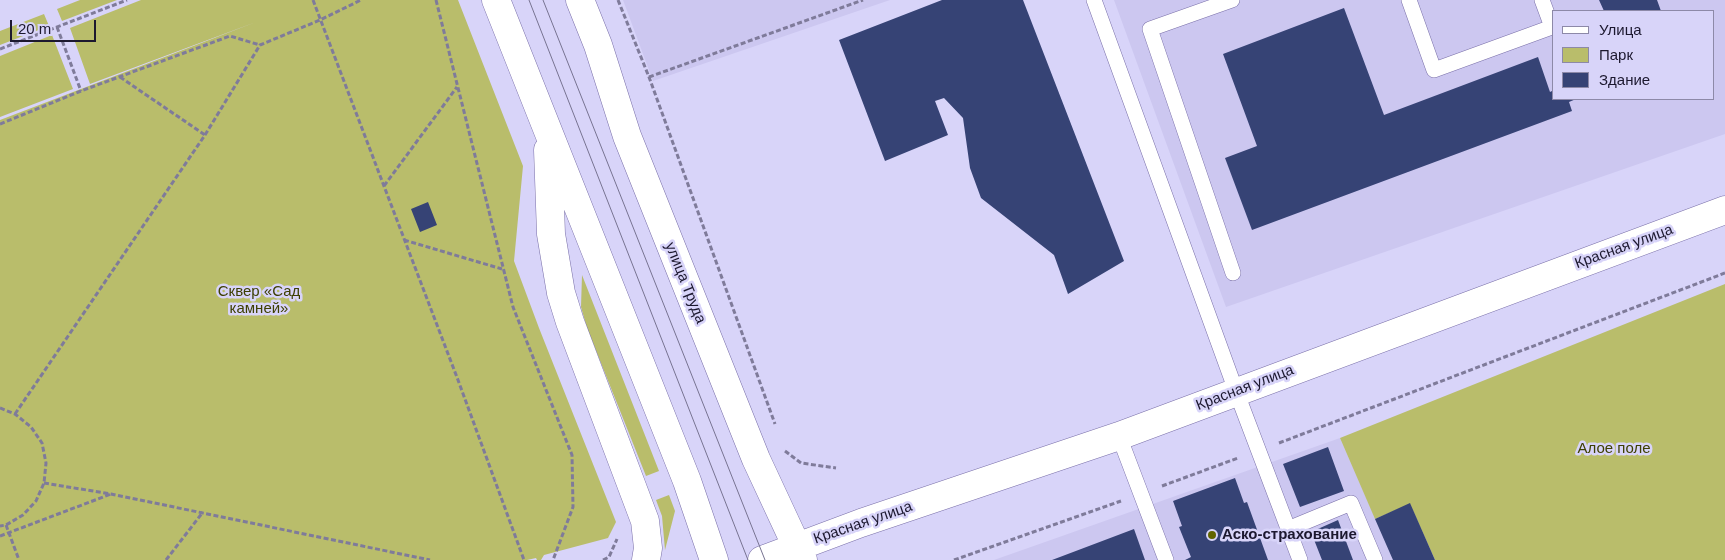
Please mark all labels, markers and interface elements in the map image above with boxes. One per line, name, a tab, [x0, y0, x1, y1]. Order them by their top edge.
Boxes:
scale bar	[12, 10, 99, 42]
legend	[1552, 10, 1715, 100]
text: 20 m	[18, 20, 51, 37]
text: Улица	[1599, 21, 1642, 38]
text: Парк	[1599, 46, 1633, 63]
text: Здание	[1599, 71, 1650, 88]
street label: Красная улица	[1572, 221, 1676, 273]
street label: улица Труда	[661, 240, 709, 326]
park label: Сквер «Сад камней»	[218, 283, 300, 318]
street label: Красная улица	[1194, 361, 1296, 415]
park label: Алое поле	[1577, 440, 1651, 458]
street label: Красная улица	[811, 498, 915, 548]
place label: Аско-страхование	[1222, 526, 1357, 544]
marker: Аско-страхование	[1206, 529, 1218, 541]

